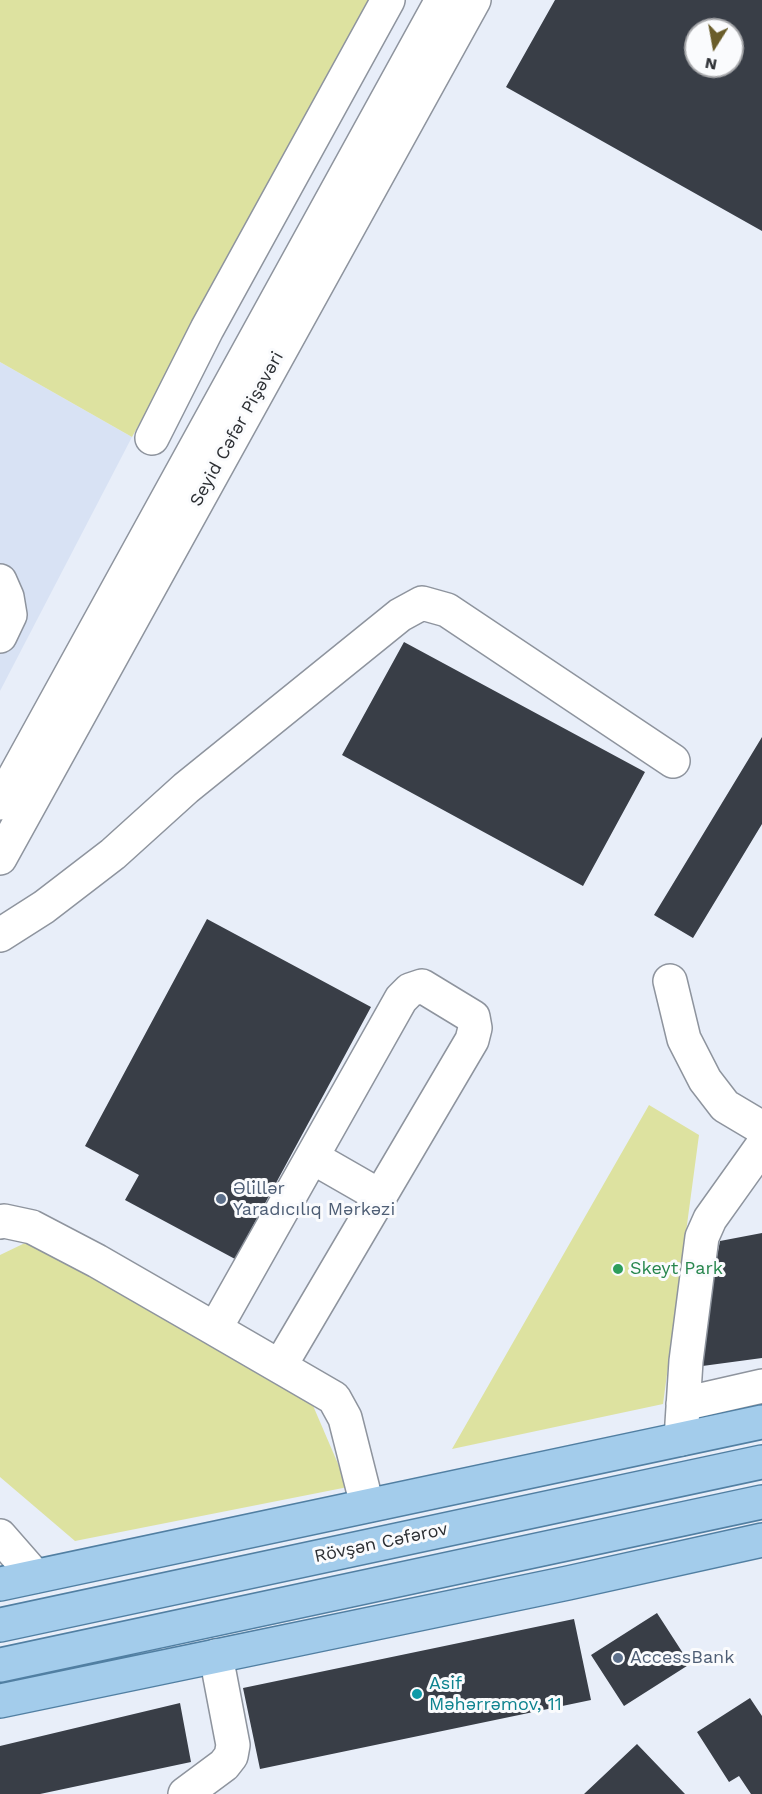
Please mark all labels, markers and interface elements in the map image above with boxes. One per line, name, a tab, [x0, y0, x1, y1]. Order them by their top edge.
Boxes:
north arrow	[684, 18, 744, 78]
text: N	[703, 54, 718, 75]
street label: Seyid Cəfər Pişəvəri	[185, 348, 289, 510]
place label: Əlillər Yaradıcılıq Mərkəzi	[233, 1178, 395, 1220]
marker: Əlillər Yaradıcılıq Mərkəzi	[214, 1192, 228, 1206]
place label: Skeyt Park	[630, 1258, 723, 1280]
marker: Skeyt Park	[611, 1262, 625, 1276]
street label: Rövşən Cəfərov	[312, 1518, 450, 1568]
place label: AccessBank	[630, 1647, 734, 1669]
marker: AccessBank	[611, 1651, 625, 1665]
place label: Asif Məhərrəmov, 11	[429, 1673, 562, 1716]
marker: Asif Məhərrəmov, 11	[410, 1687, 424, 1701]

